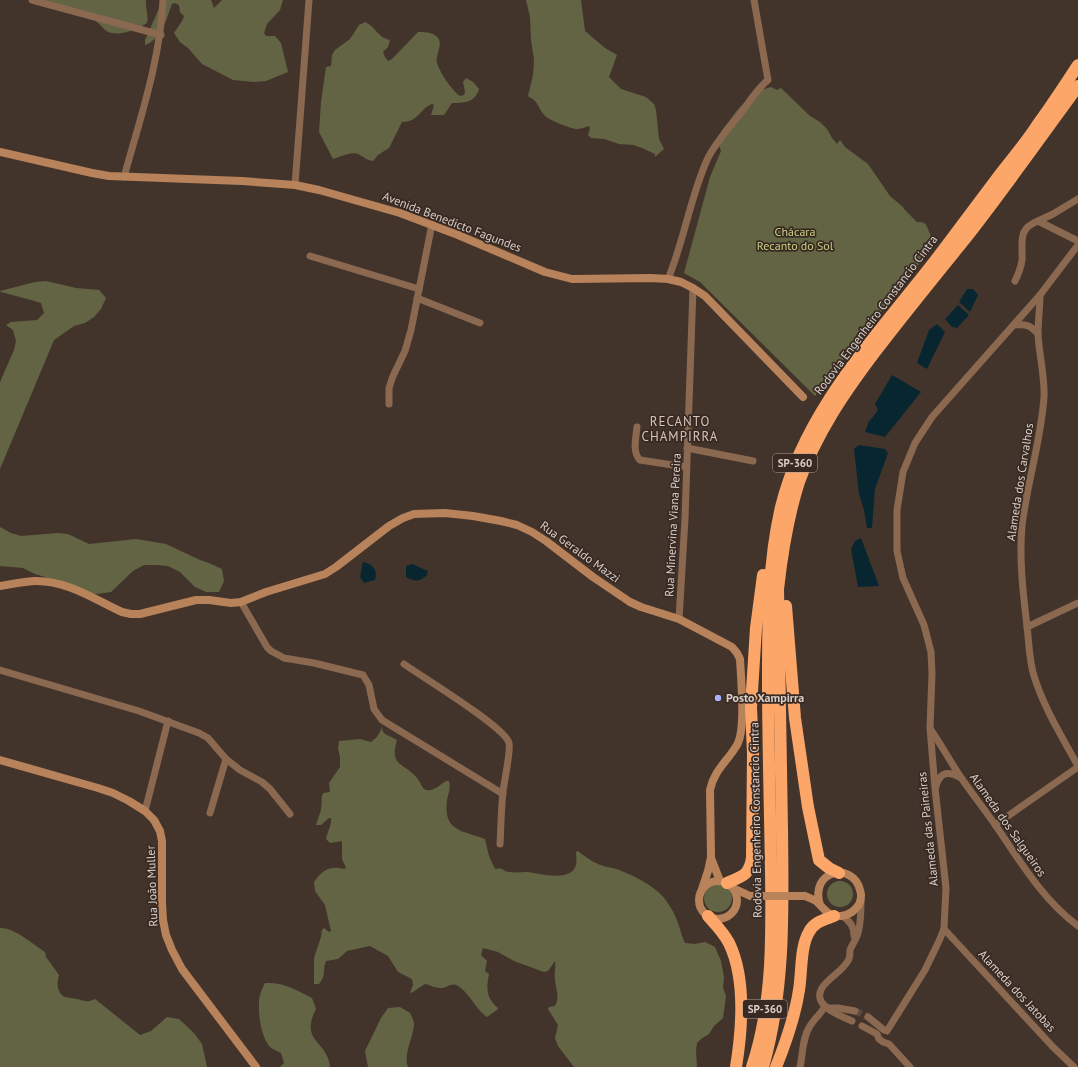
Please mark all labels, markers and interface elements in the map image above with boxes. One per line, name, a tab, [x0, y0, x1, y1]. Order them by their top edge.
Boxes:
street label: Avenida Benedicto Fagundes	[381, 188, 524, 255]
park label: Chácara Recanto do Sol	[757, 224, 834, 253]
street label: Rodovia Engenheiro Constancio Cintra	[811, 232, 940, 397]
district label: RECANTO CHAMPIRRA	[642, 413, 718, 445]
street label: Alameda dos Carvalhos	[1003, 422, 1036, 542]
street label: Rua Minervina Viana Pereira	[661, 453, 684, 597]
road number: SP-360	[773, 454, 817, 472]
street label: Rua Geraldo Mazzi	[537, 518, 623, 586]
place label: Posto Xampirra	[726, 690, 804, 705]
marker: Posto Xampirra	[713, 693, 723, 703]
street label: Rodovia Engenheiro Constancio Cintra	[746, 722, 765, 918]
street label: Alameda dos Salgueiros	[967, 770, 1050, 879]
street label: Alameda das Paineiras	[914, 771, 941, 887]
street label: Rua João Muller	[143, 845, 160, 927]
street label: Alameda dos Jatobas	[976, 947, 1059, 1035]
road number: SP-360	[743, 1000, 787, 1018]

